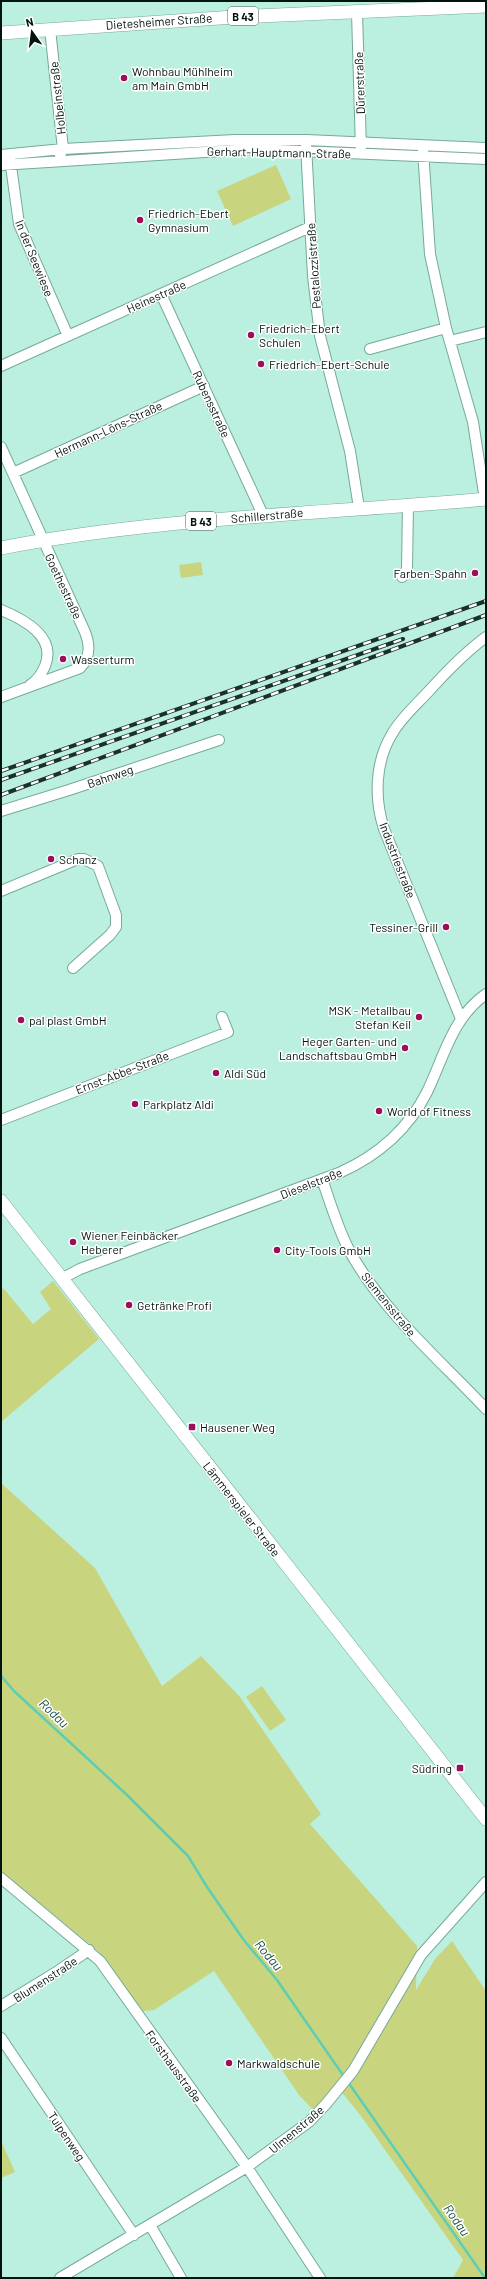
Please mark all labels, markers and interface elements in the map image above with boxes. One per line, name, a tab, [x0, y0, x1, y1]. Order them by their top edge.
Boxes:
road number: B 43	[228, 7, 258, 25]
street label: Dietesheimer Straße	[105, 10, 213, 32]
north arrow	[12, 12, 52, 52]
text: N	[24, 15, 35, 29]
street label: Dürerstraße	[351, 52, 367, 114]
street label: Holbeinstraße	[46, 61, 68, 135]
place label: Wohnbau Mühlheim am Main GmbH	[132, 64, 233, 92]
marker: Wohnbau Mühlheim am Main GmbH	[119, 73, 129, 83]
street label: Gerhart-Hauptmann-Straße	[207, 144, 351, 160]
place label: Friedrich-Ebert Gymnasium	[148, 206, 229, 234]
marker: Friedrich-Ebert Gymnasium	[135, 215, 145, 225]
street label: In der Seewiese	[13, 218, 57, 298]
street label: Pestalozzistraße	[303, 223, 323, 309]
street label: Heinestraße	[124, 277, 188, 315]
place label: Friedrich-Ebert Schulen	[259, 321, 340, 349]
marker: Friedrich-Ebert Schulen	[246, 330, 256, 340]
place label: Friedrich-Ebert-Schule	[269, 357, 390, 371]
marker: Friedrich-Ebert-Schule	[256, 359, 266, 369]
street label: Rubensstraße	[190, 368, 234, 440]
street label: Hermann-Löns-Straße	[52, 398, 164, 460]
street label: Schillerstraße	[230, 505, 304, 525]
road number: B 43	[186, 512, 216, 530]
street label: Goethestraße	[43, 551, 85, 621]
place label: Farben-Spahn	[393, 566, 467, 580]
marker: Farben-Spahn	[470, 568, 480, 578]
place label: Wasserturm	[71, 652, 135, 666]
marker: Wasserturm	[58, 654, 68, 664]
street label: Bahnweg	[85, 762, 135, 790]
street label: Industriestraße	[377, 820, 419, 900]
place label: Schanz	[59, 852, 97, 866]
marker: Schanz	[46, 854, 56, 864]
place label: Tessiner-Grill	[369, 920, 438, 934]
marker: Tessiner-Grill	[441, 922, 451, 932]
place label: MSK - Metallbau Stefan Keil	[329, 1003, 411, 1031]
marker: MSK - Metallbau Stefan Keil	[414, 1012, 424, 1022]
place label: pal plast GmbH	[29, 1013, 107, 1027]
marker: pal plast GmbH	[16, 1015, 26, 1025]
place label: Heger Garten- und Landschaftsbau GmbH	[279, 1034, 397, 1062]
marker: Heger Garten- und Landschaftsbau GmbH	[400, 1043, 410, 1053]
street label: Ernst-Abbe-Straße	[73, 1048, 171, 1096]
place label: Aldi Süd	[224, 1066, 266, 1080]
marker: Aldi Süd	[211, 1068, 221, 1078]
place label: Parkplatz Aldi	[143, 1097, 214, 1111]
marker: Parkplatz Aldi	[130, 1099, 140, 1109]
place label: World of Fitness	[387, 1104, 471, 1118]
marker: World of Fitness	[374, 1106, 384, 1116]
street label: Dieselstraße	[278, 1165, 344, 1201]
place label: Wiener Feinbäcker Heberer	[81, 1228, 179, 1256]
marker: Wiener Feinbäcker Heberer	[68, 1237, 78, 1247]
place label: City-Tools GmbH	[285, 1243, 371, 1257]
marker: City-Tools GmbH	[272, 1245, 282, 1255]
street label: Siemensstraße	[359, 1269, 419, 1339]
place label: Getränke Profi	[137, 1298, 212, 1312]
marker: Getränke Profi	[124, 1300, 134, 1310]
place label: Hausener Weg	[200, 1420, 275, 1434]
marker: Hausener Weg	[187, 1422, 197, 1432]
street label: Lämmerspieler Straße	[201, 1459, 283, 1559]
water label: Rodau	[36, 1695, 72, 1731]
place label: Südring	[412, 1761, 452, 1775]
marker: Südring	[455, 1763, 465, 1773]
water label: Rodau	[252, 1936, 287, 1974]
street label: Blumenstraße	[11, 1953, 79, 2005]
street label: Forsthausstraße	[143, 2027, 205, 2105]
place label: Markwaldschule	[237, 2056, 320, 2070]
marker: Markwaldschule	[224, 2058, 234, 2068]
street label: Ulmenstraße	[266, 2102, 326, 2156]
street label: Tulpenweg	[46, 2109, 88, 2163]
water label: Rodau	[440, 2201, 474, 2239]

